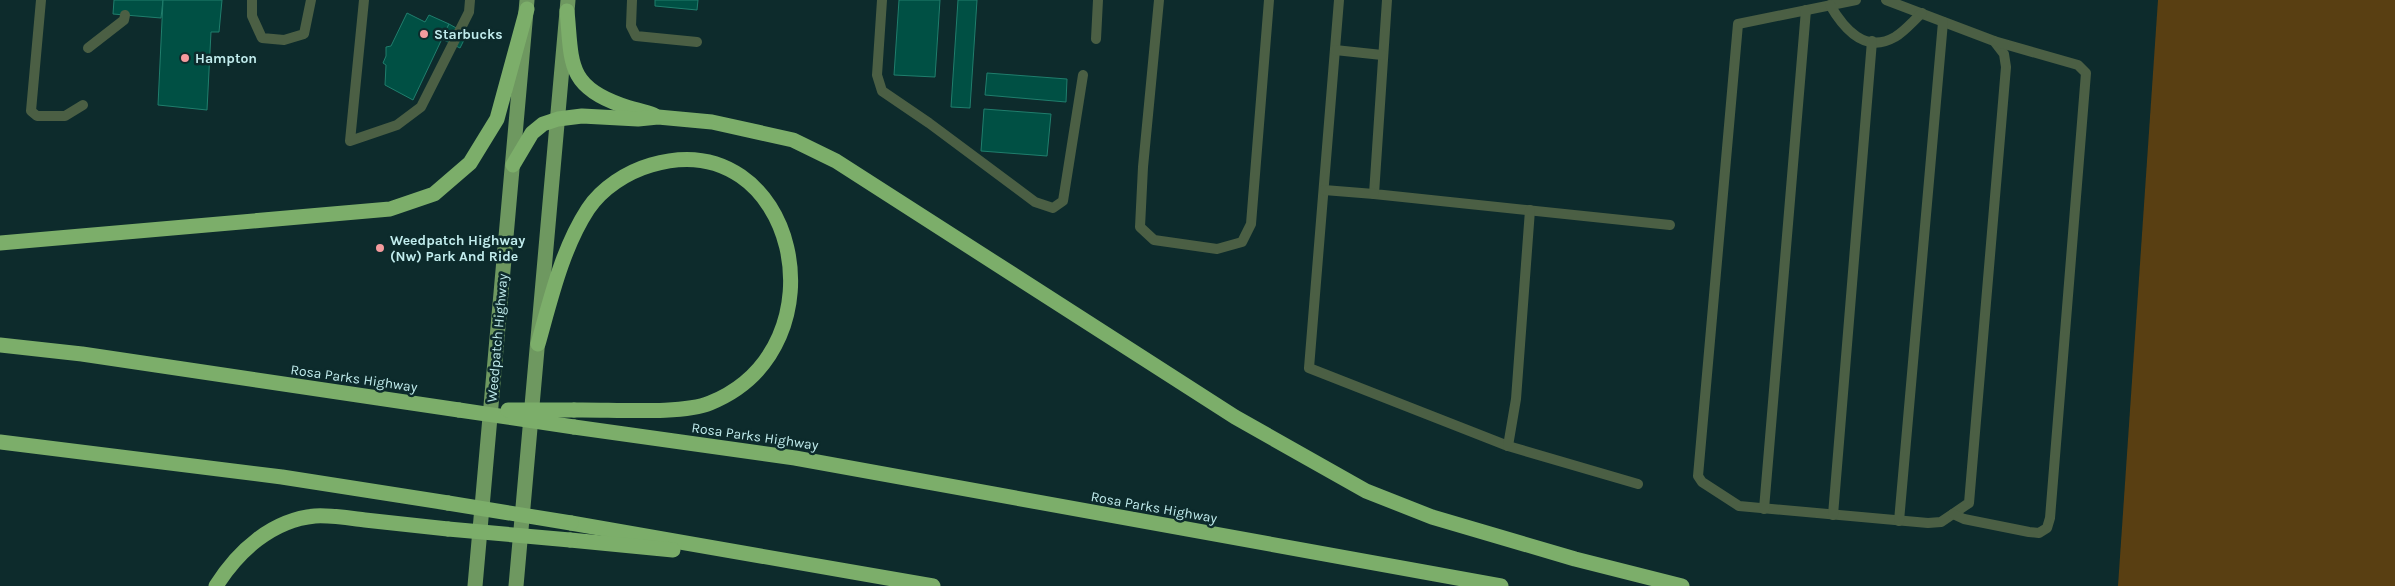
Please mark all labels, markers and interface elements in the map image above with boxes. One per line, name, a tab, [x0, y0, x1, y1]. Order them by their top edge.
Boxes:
place label: Starbucks	[434, 26, 503, 43]
marker: Starbucks	[418, 28, 430, 40]
place label: Hampton	[195, 50, 257, 67]
marker: Hampton	[179, 52, 191, 64]
place label: Weedpatch Highway (Nw) Park And Ride	[390, 232, 525, 265]
marker: Weedpatch Highway (Nw) Park And Ride	[374, 242, 386, 254]
street label: Weedpatch Highway	[483, 273, 512, 403]
street label: Rosa Parks Highway	[289, 361, 419, 396]
street label: Rosa Parks Highway	[690, 419, 820, 454]
street label: Rosa Parks Highway	[1089, 488, 1219, 527]

